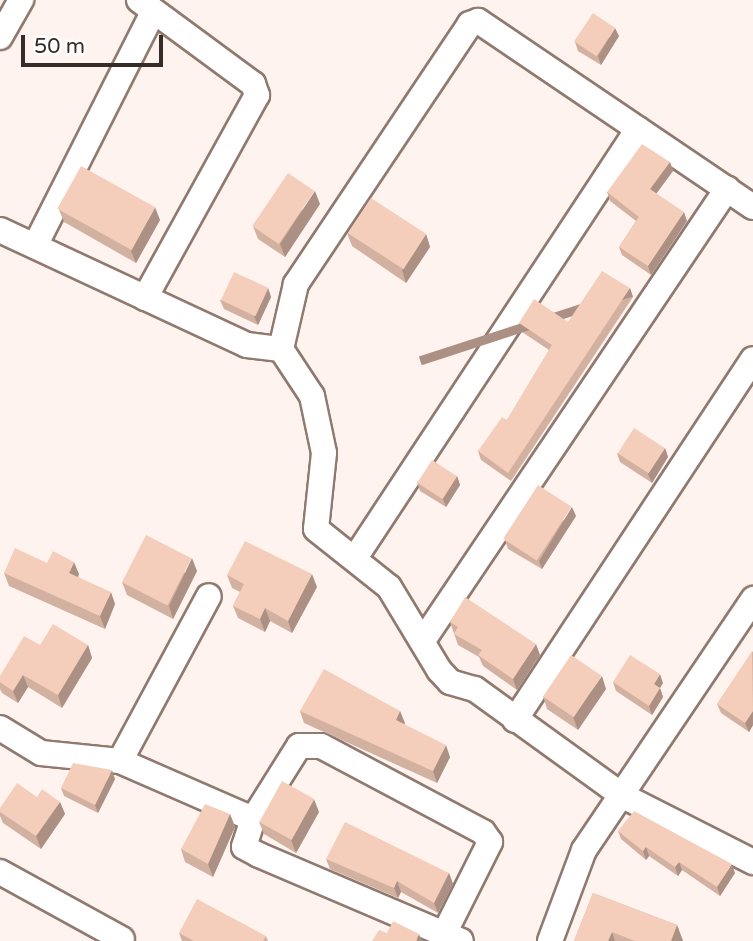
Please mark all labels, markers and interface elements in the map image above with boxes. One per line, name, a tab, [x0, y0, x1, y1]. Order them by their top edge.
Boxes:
scale bar	[24, 21, 166, 65]
text: 50 m	[34, 34, 85, 59]

